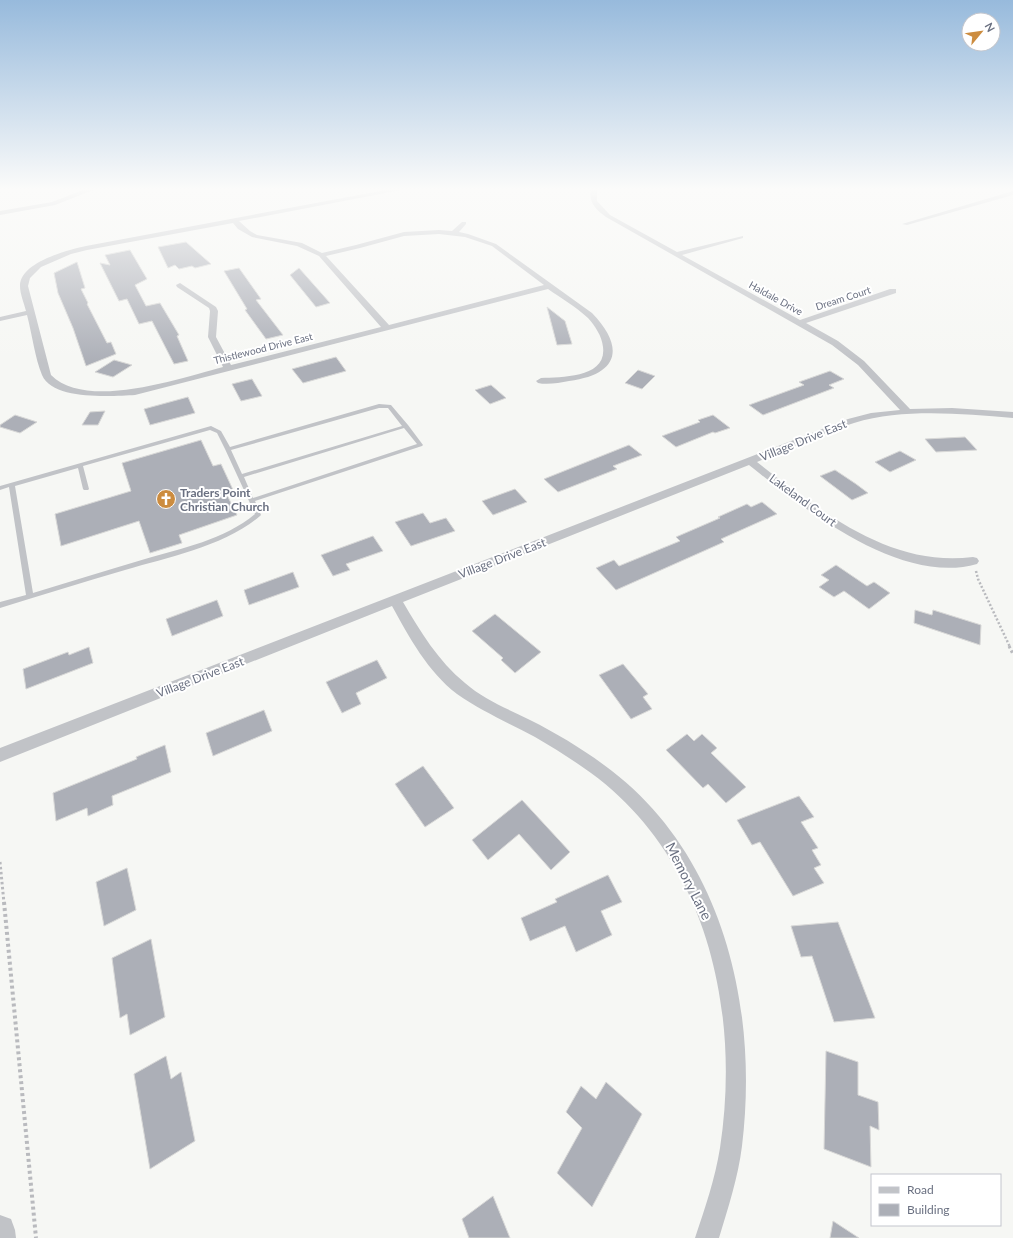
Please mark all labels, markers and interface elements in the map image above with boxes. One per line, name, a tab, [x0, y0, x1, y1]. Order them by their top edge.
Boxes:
north arrow	[961, 12, 1001, 52]
text: N	[982, 20, 998, 34]
street label: Haldale Drive	[747, 278, 805, 318]
street label: Dream Court	[814, 283, 872, 313]
street label: Thistlewood Drive East	[212, 330, 314, 366]
street label: Village Drive East	[757, 416, 849, 464]
street label: Lakeland Court	[766, 471, 840, 530]
place label: Traders Point Christian Church	[180, 485, 270, 514]
church icon: Traders Point Christian Church	[155, 488, 177, 510]
street label: Village Drive East	[456, 534, 548, 582]
street label: Village Drive East	[154, 653, 246, 701]
street label: Memory Lane	[662, 839, 716, 923]
legend	[871, 1174, 1001, 1226]
text: Road	[907, 1182, 934, 1197]
text: Building	[907, 1202, 950, 1217]

